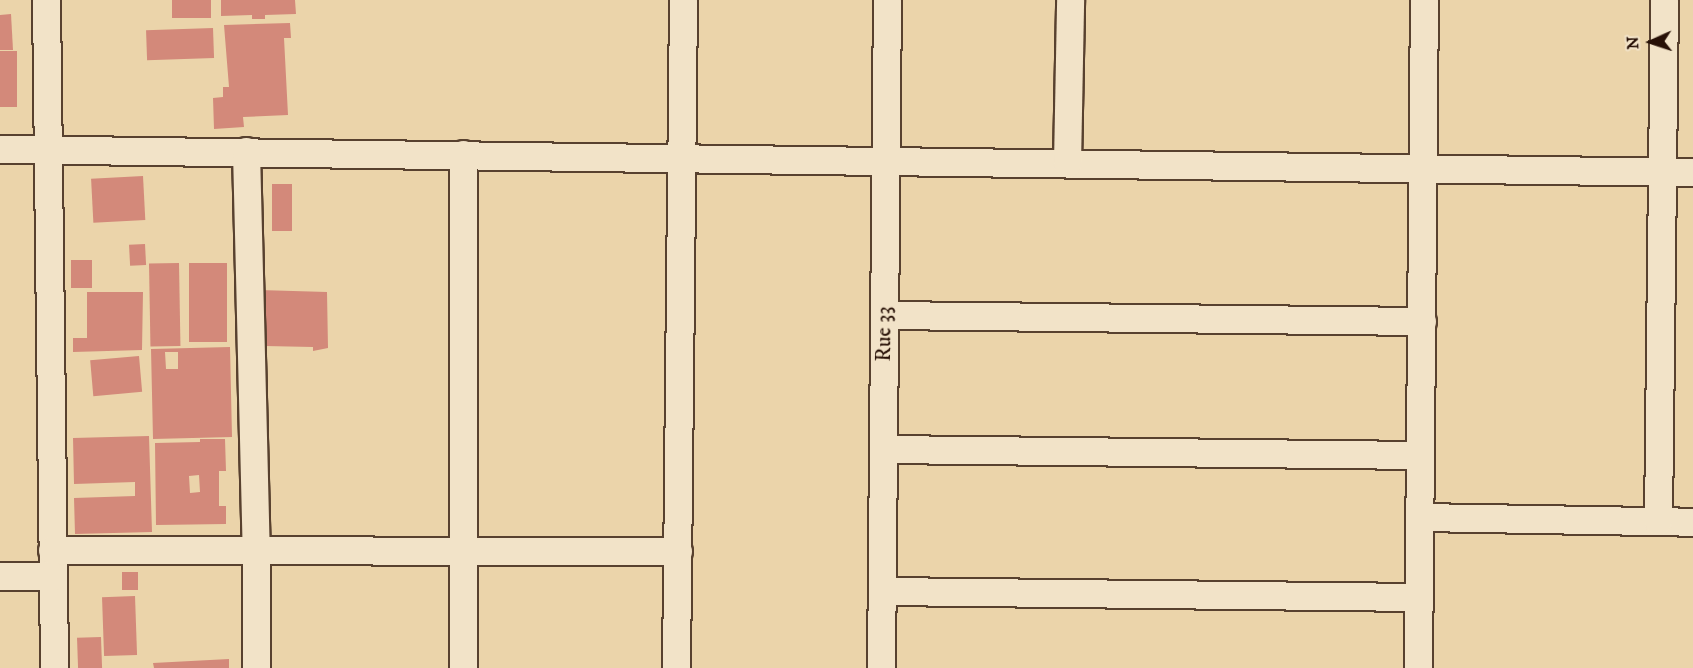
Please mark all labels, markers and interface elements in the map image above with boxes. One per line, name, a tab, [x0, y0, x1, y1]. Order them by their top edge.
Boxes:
north arrow	[1621, 12, 1681, 72]
text: N	[1623, 36, 1643, 50]
street label: Rue 33	[870, 306, 898, 362]

